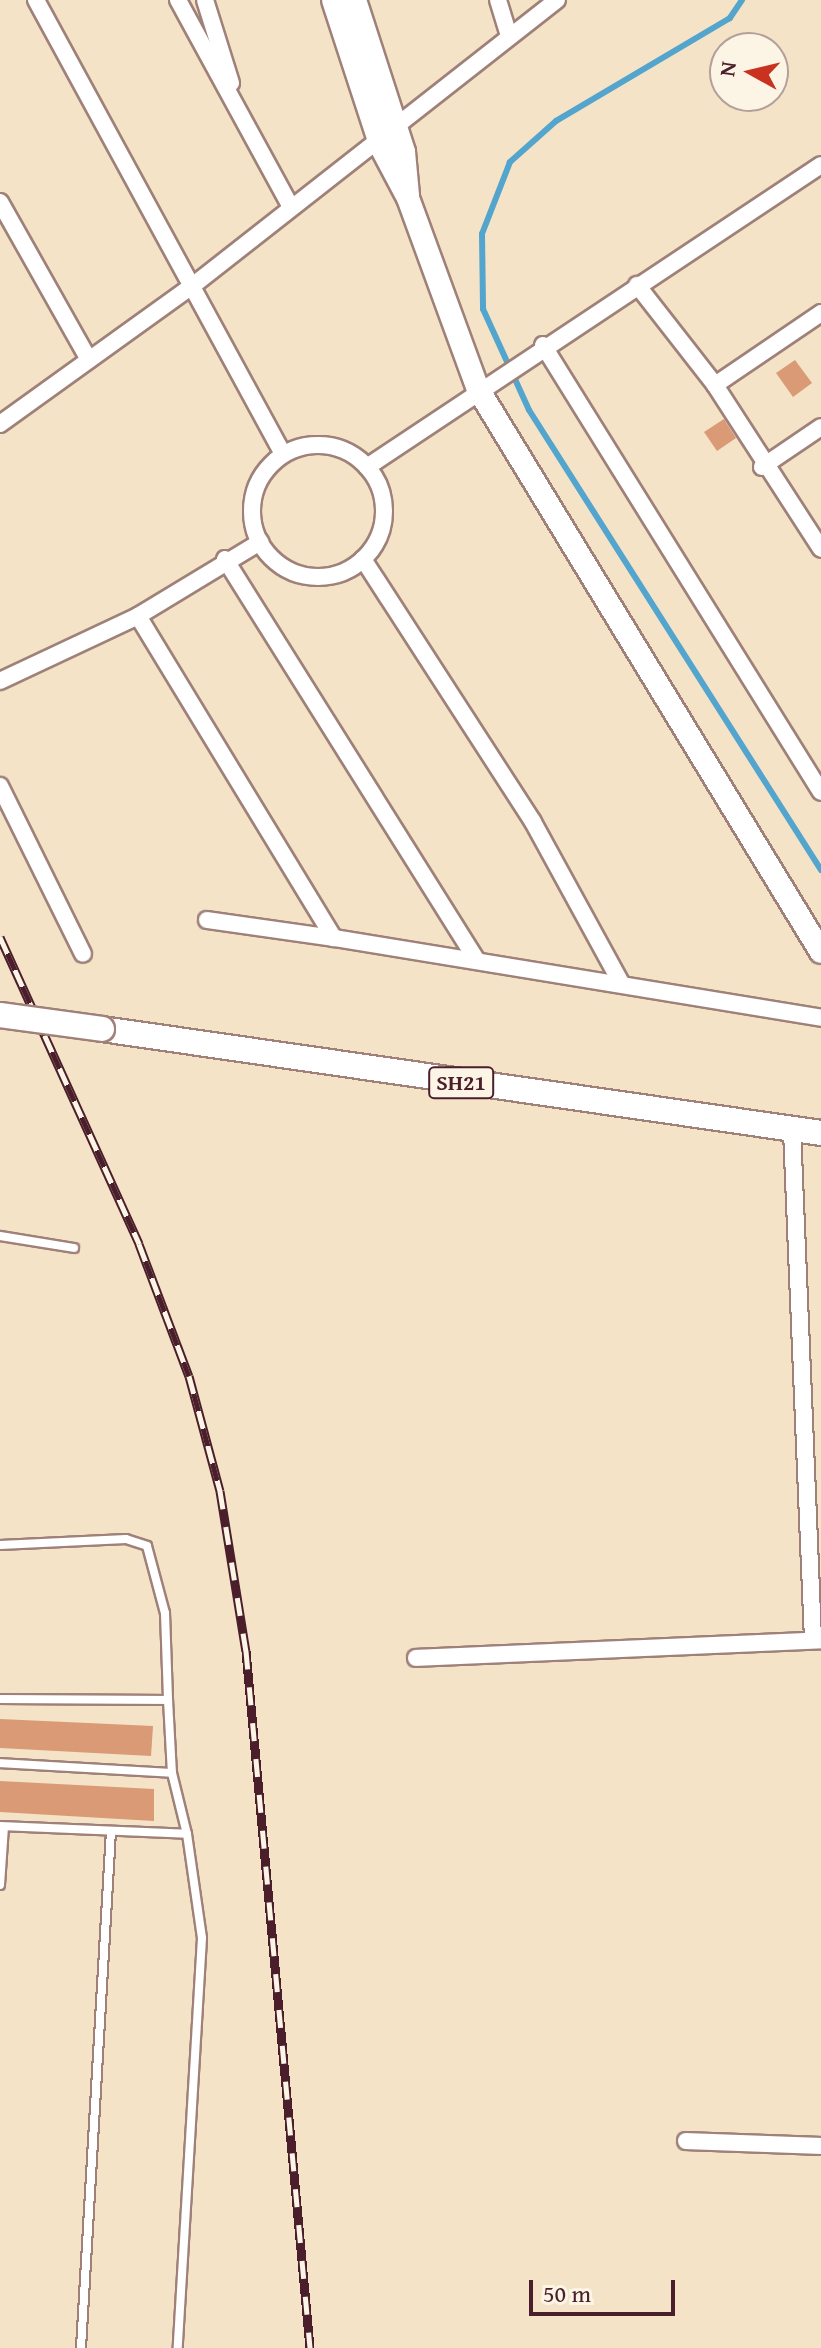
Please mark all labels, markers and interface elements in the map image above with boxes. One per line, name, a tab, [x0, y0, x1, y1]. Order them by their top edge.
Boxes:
north arrow	[709, 32, 789, 112]
text: N	[710, 59, 744, 78]
road number: SH21	[427, 1065, 495, 1101]
scale bar	[533, 2264, 679, 2314]
text: 50 m	[543, 2276, 591, 2311]

